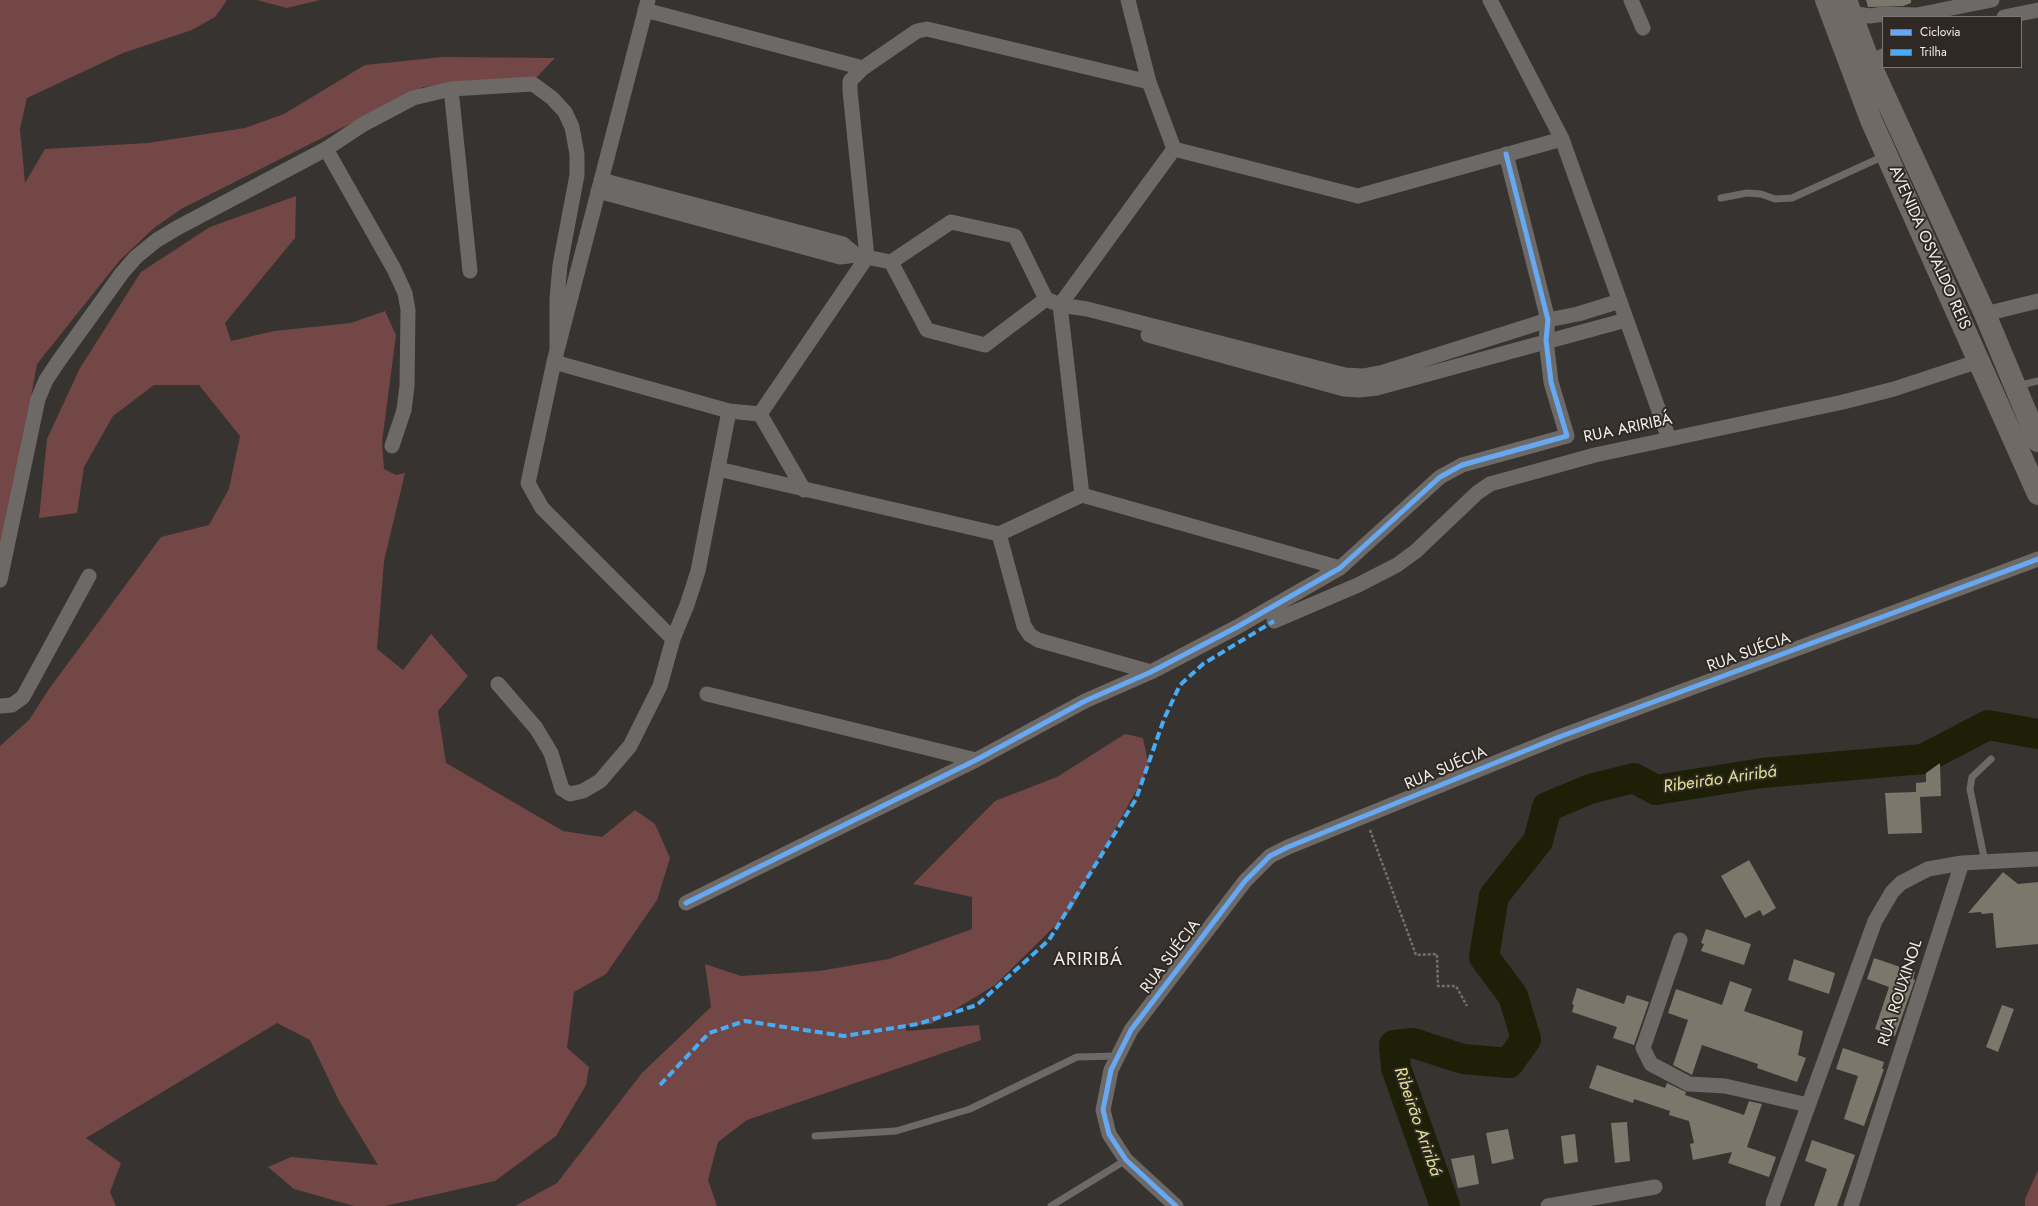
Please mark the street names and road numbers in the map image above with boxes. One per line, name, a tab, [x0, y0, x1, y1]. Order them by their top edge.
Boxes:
street label: AVENIDA OSVALDO REIS	[1884, 163, 1974, 333]
street label: RUA ARIRIBÁ	[1582, 410, 1674, 448]
street label: RUA SUÉCIA	[1705, 629, 1793, 677]
street label: RUA SUÉCIA	[1402, 743, 1490, 795]
street label: RUA SUÉCIA	[1137, 916, 1205, 998]
street label: RUA ROUXINOL	[1875, 937, 1927, 1049]

